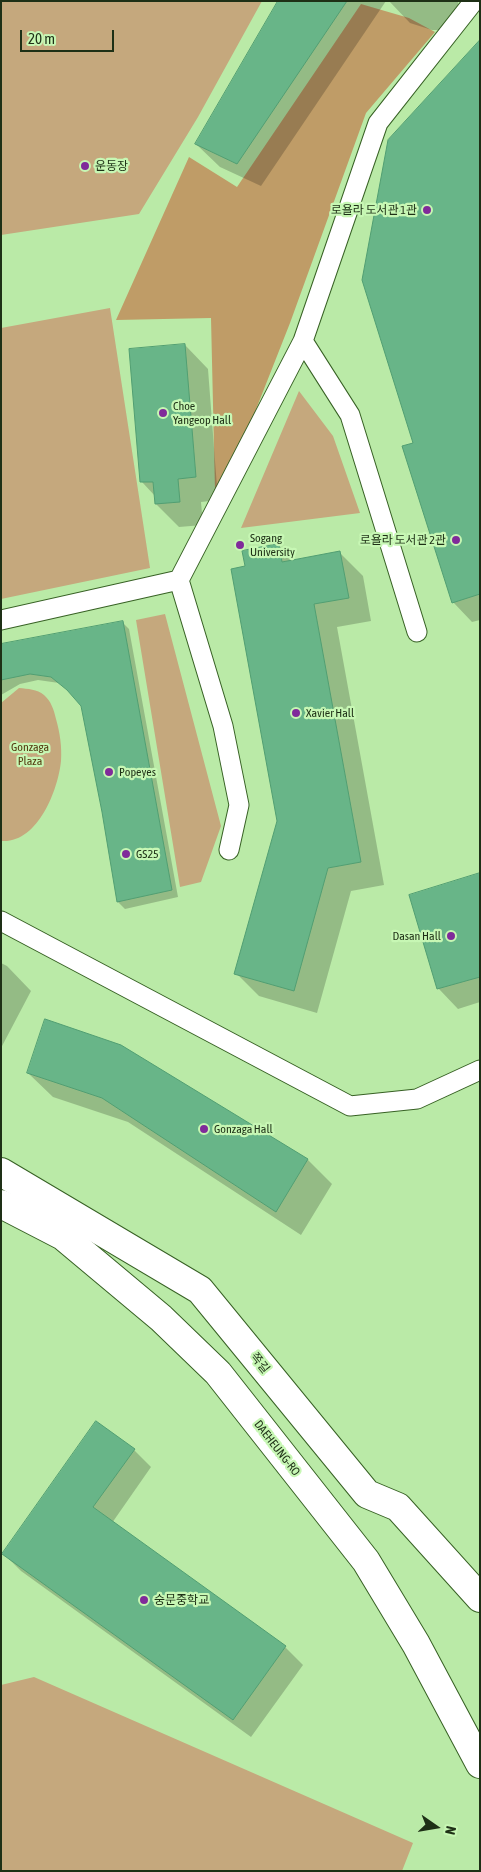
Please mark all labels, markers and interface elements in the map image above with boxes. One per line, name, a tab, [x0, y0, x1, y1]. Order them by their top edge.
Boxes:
scale bar	[22, 20, 116, 52]
text: 20 m	[28, 30, 55, 47]
place label: 운동장	[95, 159, 128, 173]
marker: 운동장	[79, 160, 91, 172]
place label: 로욜라 도서관 1관	[331, 203, 417, 217]
marker: 로욜라 도서관 1관	[421, 204, 433, 216]
place label: Choe Yangeop Hall	[173, 399, 231, 427]
marker: Choe Yangeop Hall	[157, 407, 169, 419]
place label: Sogang University	[250, 531, 295, 559]
place label: 로욜라 도서관 2관	[360, 533, 446, 547]
marker: 로욜라 도서관 2관	[450, 534, 462, 546]
marker: Sogang University	[234, 539, 246, 551]
place label: Xavier Hall	[306, 706, 354, 720]
marker: Xavier Hall	[290, 707, 302, 719]
park label: Gonzaga Plaza	[11, 740, 49, 768]
place label: Popeyes	[119, 765, 156, 779]
marker: Popeyes	[103, 766, 115, 778]
place label: GS25	[136, 847, 159, 861]
marker: GS25	[120, 848, 132, 860]
place label: Dasan Hall	[393, 929, 441, 943]
marker: Dasan Hall	[445, 930, 457, 942]
place label: Gonzaga Hall	[214, 1122, 273, 1136]
marker: Gonzaga Hall	[198, 1123, 210, 1135]
street label: 쪽길	[247, 1350, 273, 1376]
street label: DAEHEUNG-RO	[251, 1417, 303, 1479]
place label: 숭문중학교	[154, 1593, 209, 1607]
marker: 숭문중학교	[138, 1594, 150, 1606]
north arrow	[411, 1802, 461, 1852]
text: N	[442, 1825, 459, 1836]

